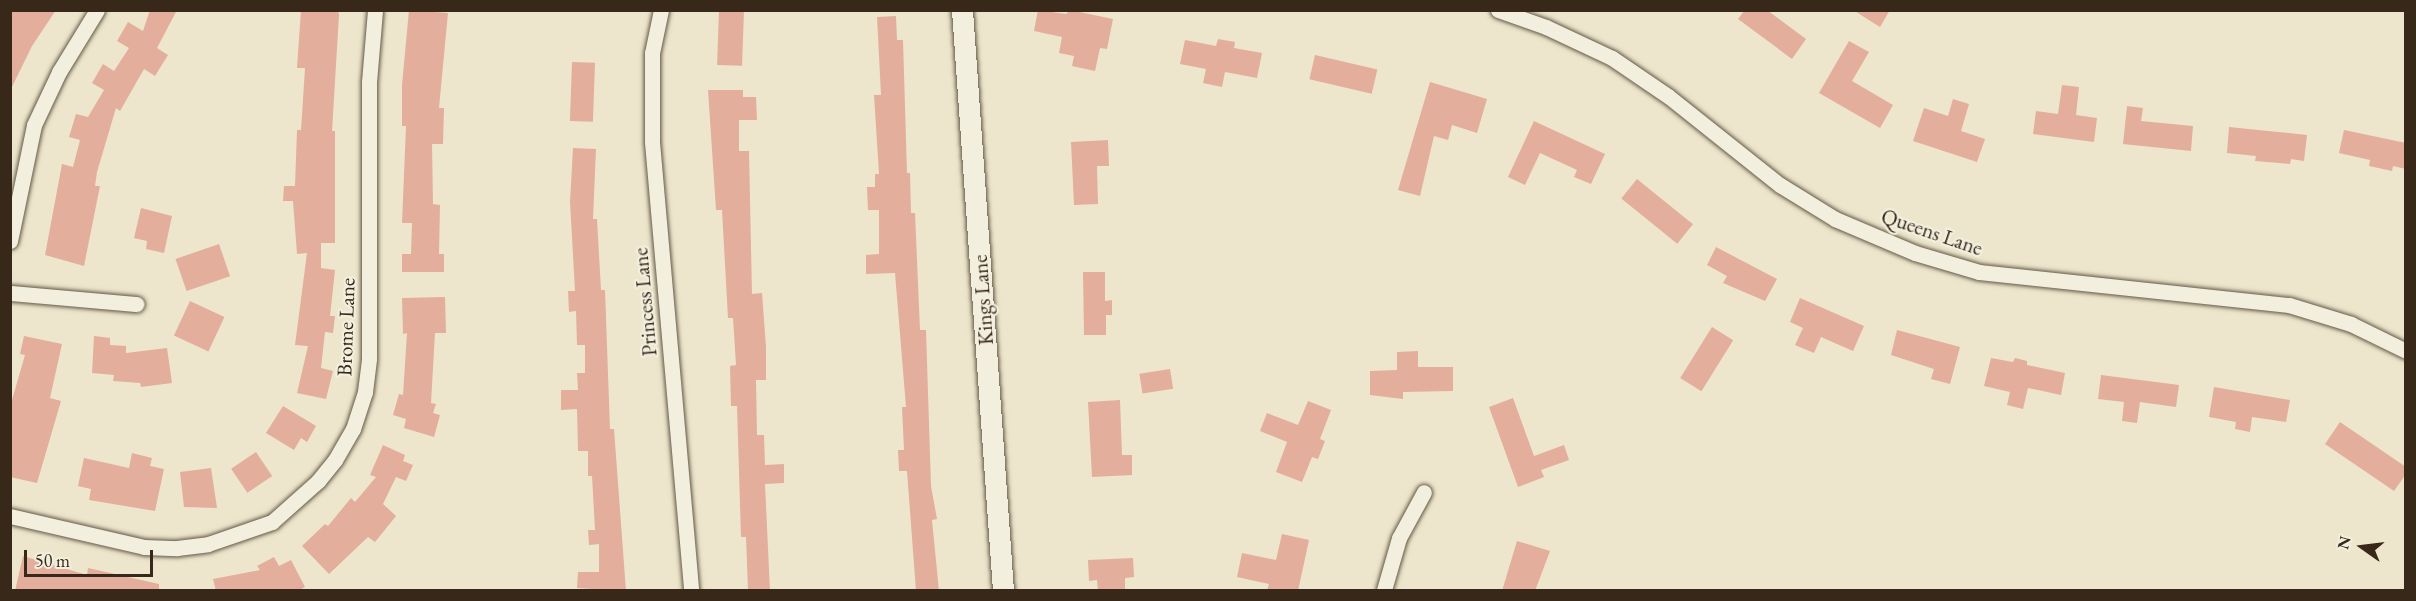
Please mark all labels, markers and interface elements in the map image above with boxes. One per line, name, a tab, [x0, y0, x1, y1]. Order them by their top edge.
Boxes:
street label: Queens Lane	[1878, 203, 1986, 261]
street label: Princess Lane	[628, 247, 662, 357]
street label: Kings Lane	[967, 254, 999, 346]
street label: Brome Lane	[332, 277, 360, 377]
north arrow	[2332, 517, 2392, 577]
text: N	[2332, 534, 2356, 551]
scale bar	[27, 538, 156, 576]
text: 50 m	[35, 549, 70, 572]

